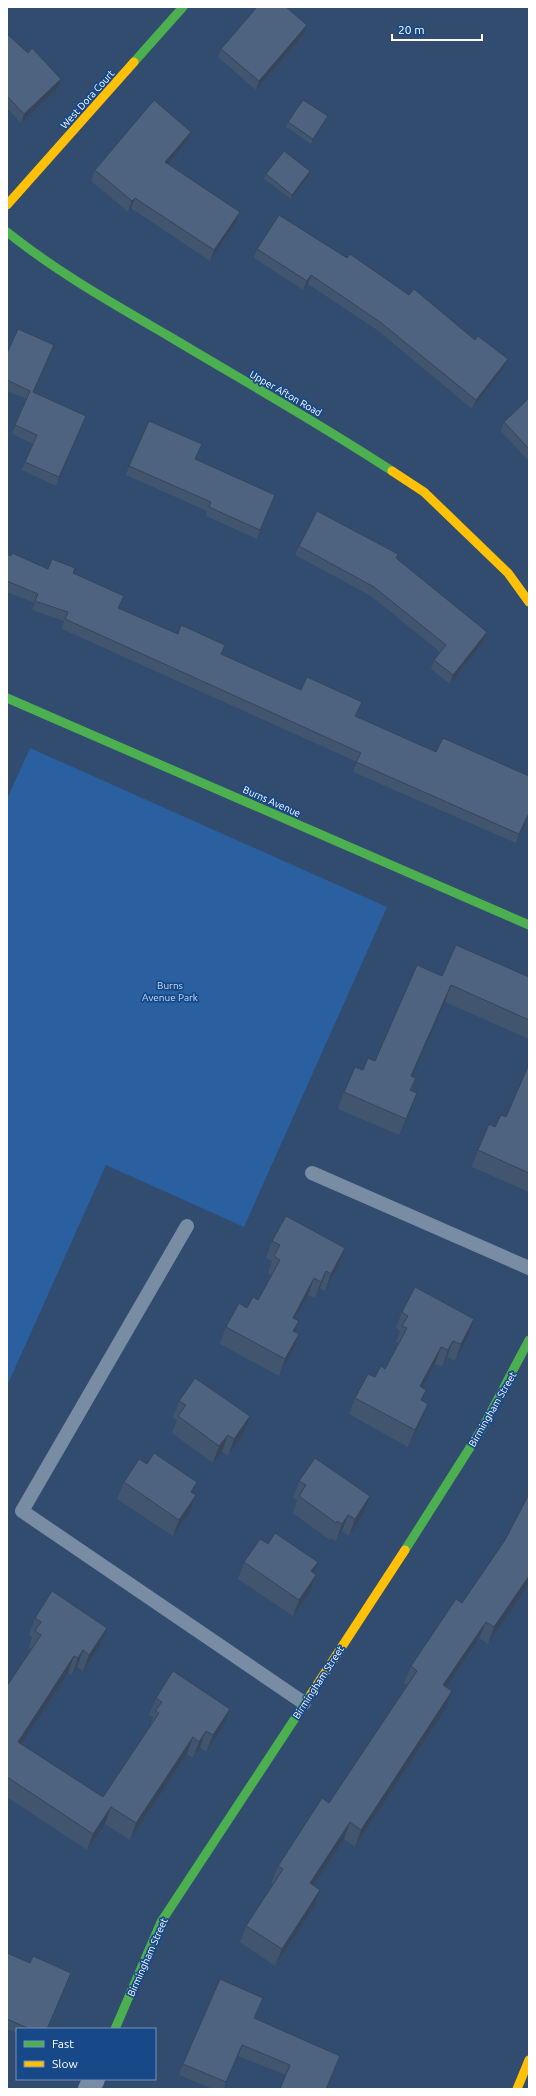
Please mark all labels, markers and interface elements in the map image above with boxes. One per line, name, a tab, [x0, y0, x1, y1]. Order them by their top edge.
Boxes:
scale bar	[392, 16, 482, 42]
text: 20 m	[398, 23, 425, 36]
street label: West Dora Court	[58, 68, 116, 131]
street label: Upper Afton Road	[248, 368, 324, 419]
street label: Burns Avenue	[241, 784, 302, 819]
park label: Burns Avenue Park	[142, 980, 198, 1003]
street label: Birmingham Street	[466, 1370, 518, 1449]
street label: Birmingham Street	[291, 1644, 346, 1721]
street label: Birmingham Street	[125, 1916, 170, 1998]
legend	[16, 2028, 156, 2080]
text: Fast	[52, 2037, 74, 2050]
text: Slow	[52, 2057, 78, 2070]

